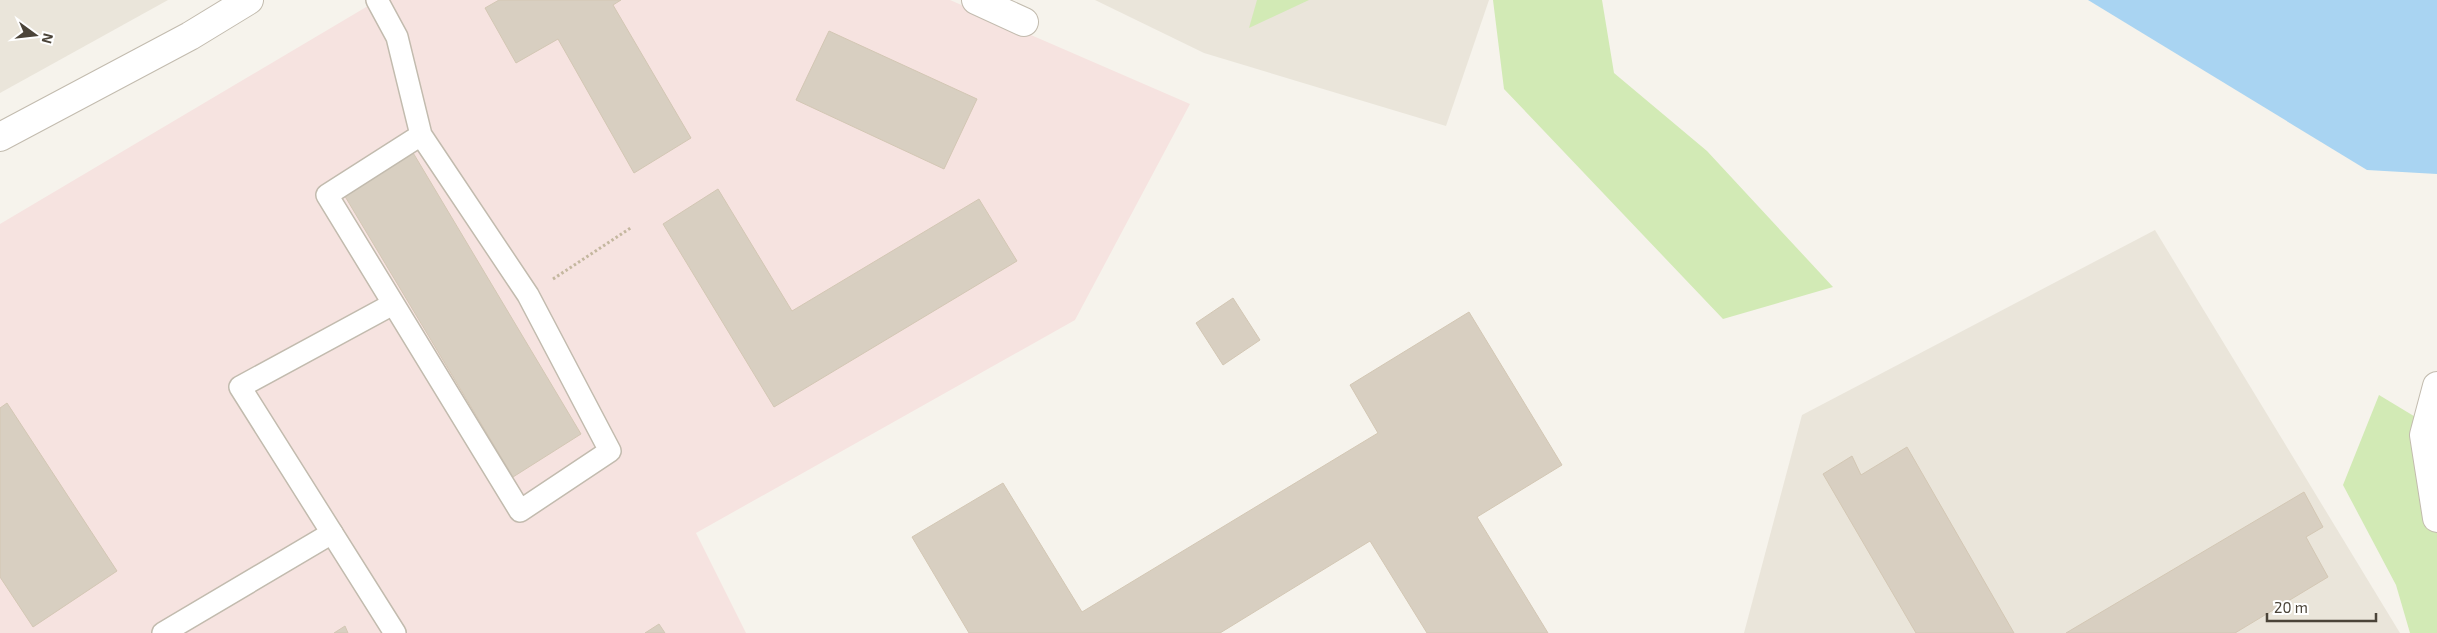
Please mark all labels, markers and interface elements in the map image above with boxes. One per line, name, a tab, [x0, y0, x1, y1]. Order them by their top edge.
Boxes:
north arrow	[10, 10, 60, 60]
text: N	[39, 31, 58, 46]
scale bar	[2267, 590, 2376, 622]
text: 20 m	[2274, 598, 2308, 616]

